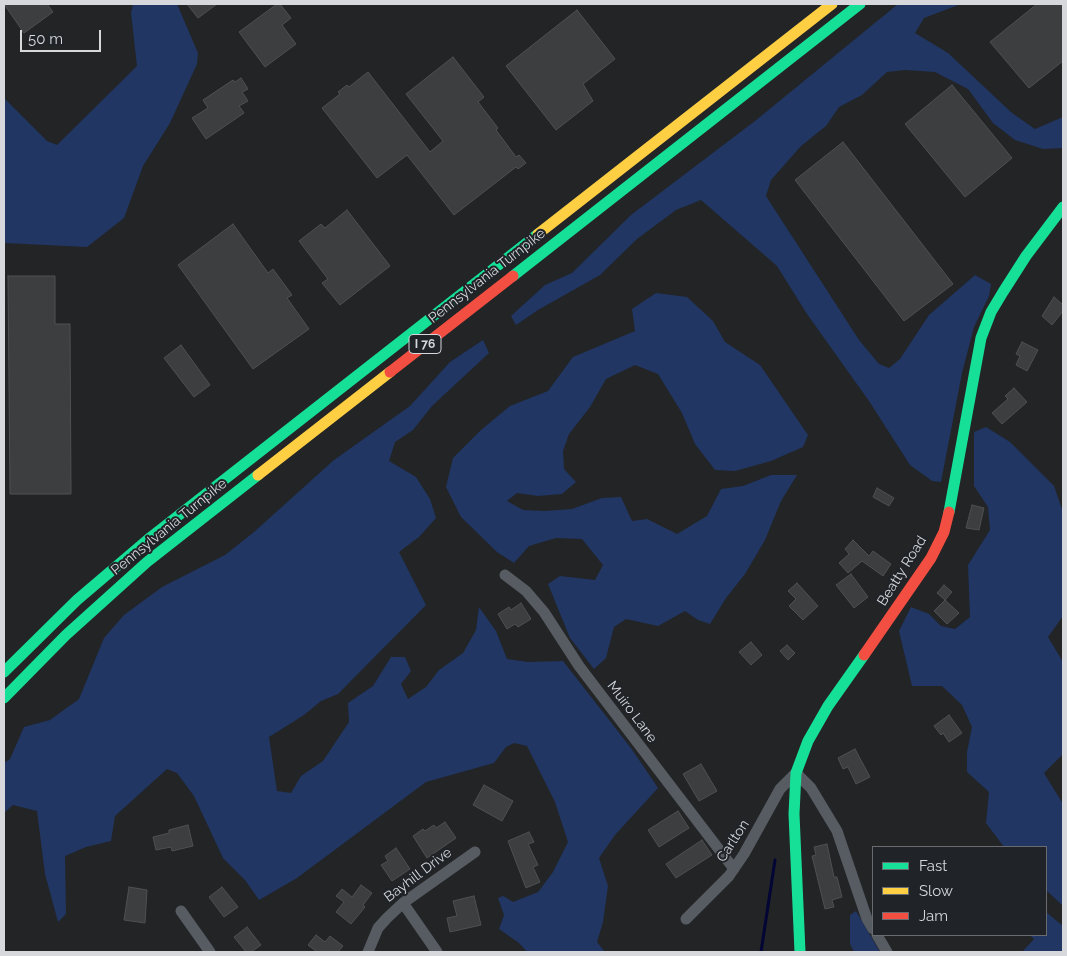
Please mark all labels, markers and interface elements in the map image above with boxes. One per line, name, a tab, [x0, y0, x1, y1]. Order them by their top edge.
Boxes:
scale bar	[22, 20, 104, 52]
text: 50 m	[28, 30, 63, 48]
street label: Pennsylvania Turnpike	[425, 225, 549, 327]
road number: I 76	[409, 334, 441, 354]
street label: Pennsylvania Turnpike	[108, 475, 230, 579]
street label: Beatty Road	[874, 533, 930, 609]
street label: Muiro Lane	[604, 678, 660, 746]
street label: Carlton	[713, 817, 753, 865]
street label: Bayhill Drive	[381, 844, 455, 906]
legend	[872, 846, 1047, 936]
text: Fast	[919, 857, 947, 875]
text: Slow	[919, 882, 953, 900]
text: Jam	[919, 907, 948, 925]

